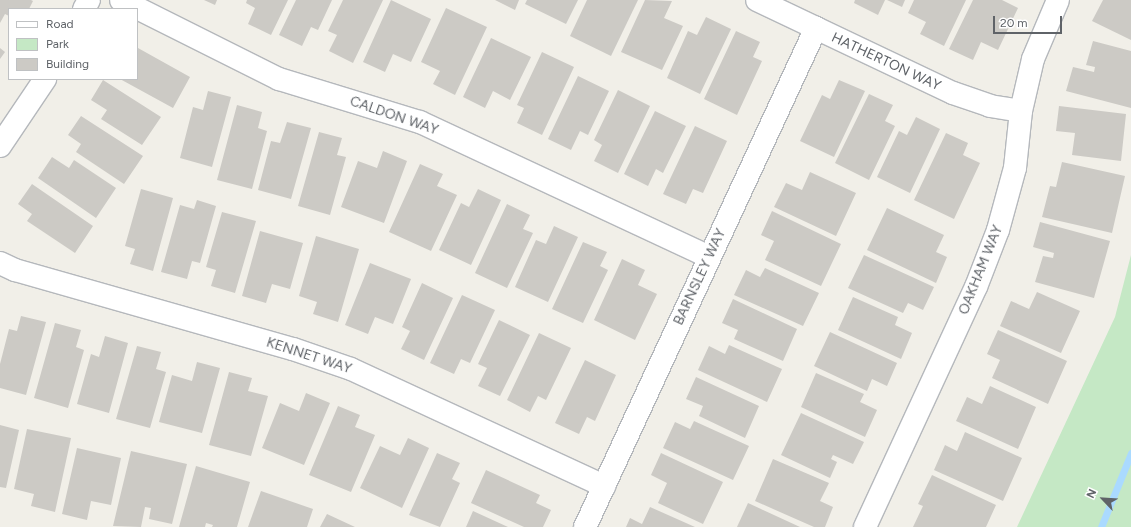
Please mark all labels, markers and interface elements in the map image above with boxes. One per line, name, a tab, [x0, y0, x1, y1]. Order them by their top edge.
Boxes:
legend	[8, 8, 138, 80]
scale bar	[995, 8, 1064, 34]
text: 20 m	[1000, 16, 1028, 30]
text: Road	[46, 17, 74, 31]
street label: HATHERTON WAY	[829, 29, 943, 95]
text: Park	[46, 37, 69, 51]
text: Building	[46, 57, 89, 71]
street label: CALDON WAY	[348, 93, 440, 139]
street label: OAKHAM WAY	[955, 223, 1007, 317]
street label: BARNSLEY WAY	[670, 226, 730, 328]
street label: KENNET WAY	[264, 334, 354, 378]
north arrow	[1083, 479, 1123, 519]
text: N	[1084, 487, 1099, 500]

